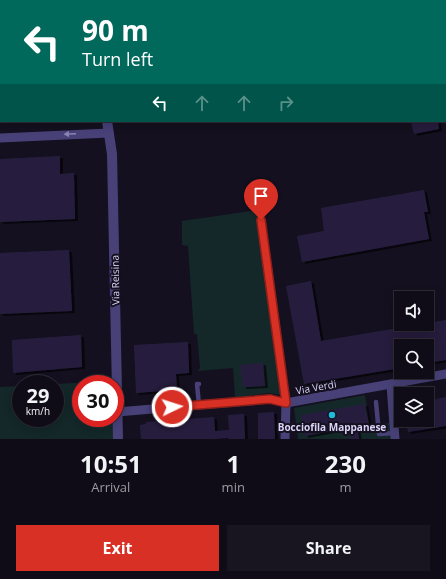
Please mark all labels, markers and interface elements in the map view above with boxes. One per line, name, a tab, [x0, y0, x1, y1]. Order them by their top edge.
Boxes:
text: 90 m	[82, 11, 149, 49]
icon: left	[16, 16, 68, 68]
text: Turn left	[82, 47, 153, 71]
icon: left	[149, 92, 171, 114]
icon: ahead	[191, 92, 213, 114]
icon: ahead	[233, 92, 255, 114]
icon: right	[275, 92, 297, 114]
one-way arrow	[63, 131, 76, 137]
pin	[244, 179, 278, 220]
icon: arrive	[250, 185, 272, 207]
street label: Via Reisina	[108, 255, 122, 305]
map controls	[394, 291, 434, 427]
button: sound	[394, 291, 434, 331]
button: search	[394, 339, 434, 379]
speed limit sign: 30	[72, 375, 124, 427]
street label: Via Verdi	[295, 377, 337, 397]
text: 29	[27, 382, 49, 409]
position arrow	[151, 386, 193, 428]
button: layers	[394, 387, 434, 427]
text: km/h	[26, 404, 50, 418]
marker: Bocciofila Mappanese	[327, 410, 337, 420]
place label: Bocciofila Mappanese	[278, 420, 386, 434]
text: 10:51	[80, 447, 142, 480]
text: 1	[226, 447, 240, 480]
text: 230	[325, 447, 366, 480]
text: Arrival	[91, 478, 130, 496]
text: min	[222, 478, 245, 496]
text: m	[339, 478, 351, 496]
button: Exit	[16, 525, 219, 571]
button: Share	[227, 525, 430, 571]

